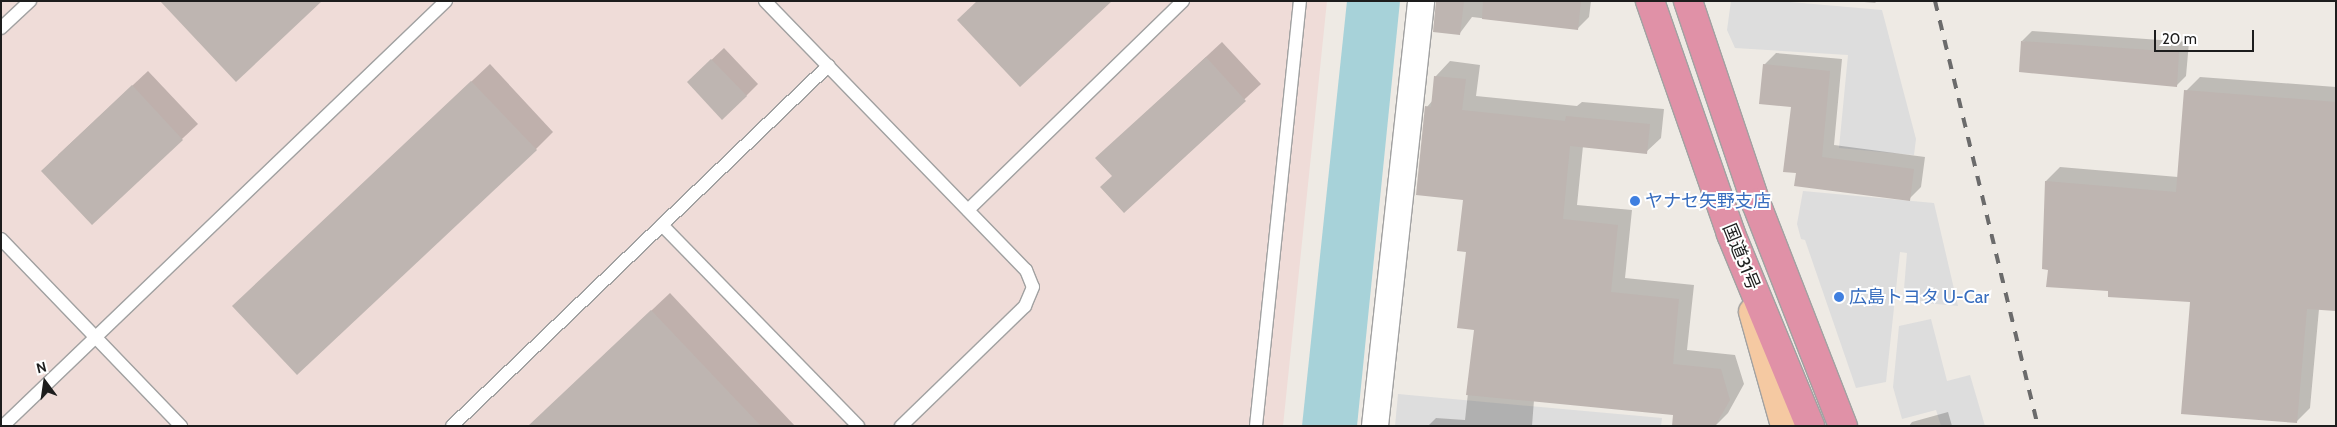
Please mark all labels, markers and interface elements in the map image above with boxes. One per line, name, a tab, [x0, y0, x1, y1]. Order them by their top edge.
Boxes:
scale bar	[2157, 20, 2257, 52]
text: 20 m	[2162, 30, 2197, 48]
place label: ヤナセ矢野支店	[1645, 190, 1771, 212]
marker: ヤナセ矢野支店	[1629, 195, 1641, 207]
street label: 国道31号	[1718, 221, 1764, 293]
place label: 広島トヨタ U-Car	[1849, 286, 1989, 308]
marker: 広島トヨタ U-Car	[1833, 291, 1845, 303]
north arrow	[20, 357, 70, 407]
text: N	[34, 358, 48, 377]

